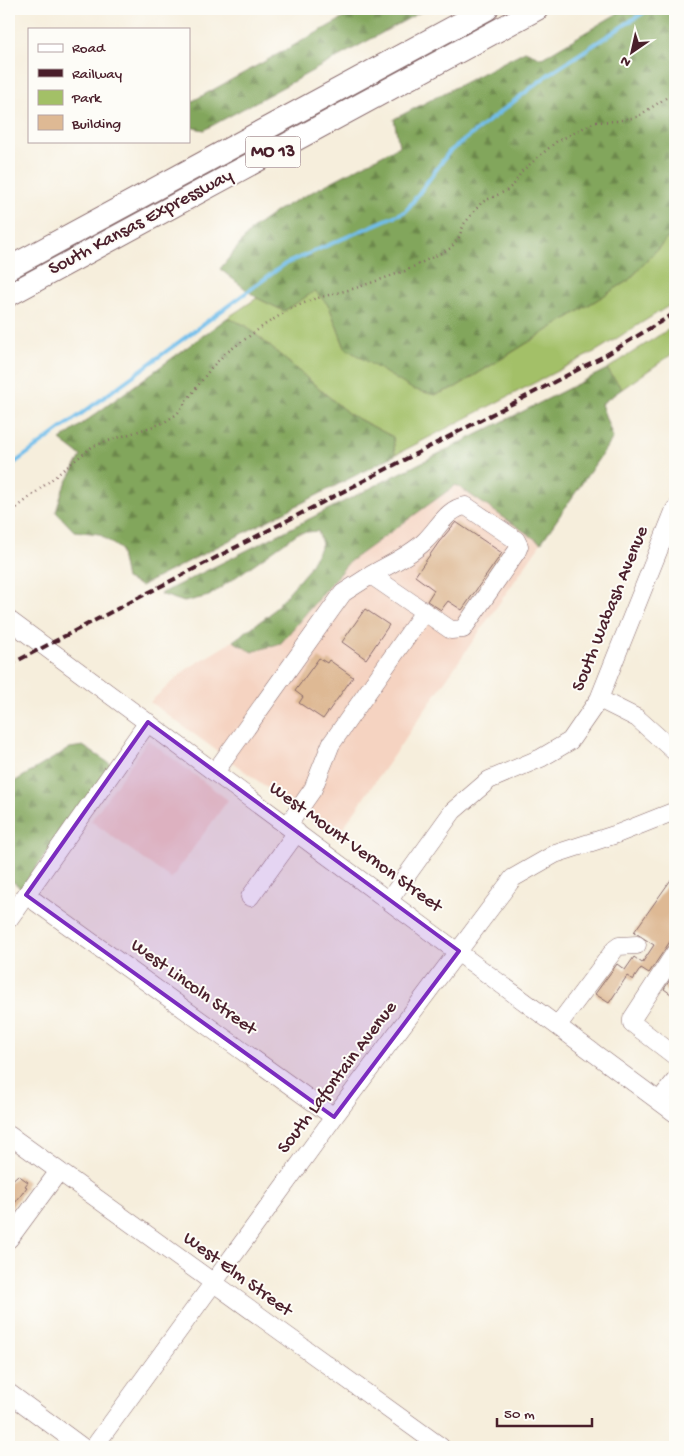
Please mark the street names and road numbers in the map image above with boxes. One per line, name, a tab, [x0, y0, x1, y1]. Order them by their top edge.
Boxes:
road number: MO 13	[246, 136, 300, 168]
street label: South Kansas Expressway	[45, 164, 238, 281]
street label: South Wabash Avenue	[567, 523, 655, 695]
street label: West Mount Vernon Street	[264, 777, 448, 920]
street label: West Lincoln Street	[126, 935, 262, 1043]
street label: South Lafontain Avenue	[273, 997, 403, 1159]
street label: West Elm Street	[178, 1228, 298, 1324]

